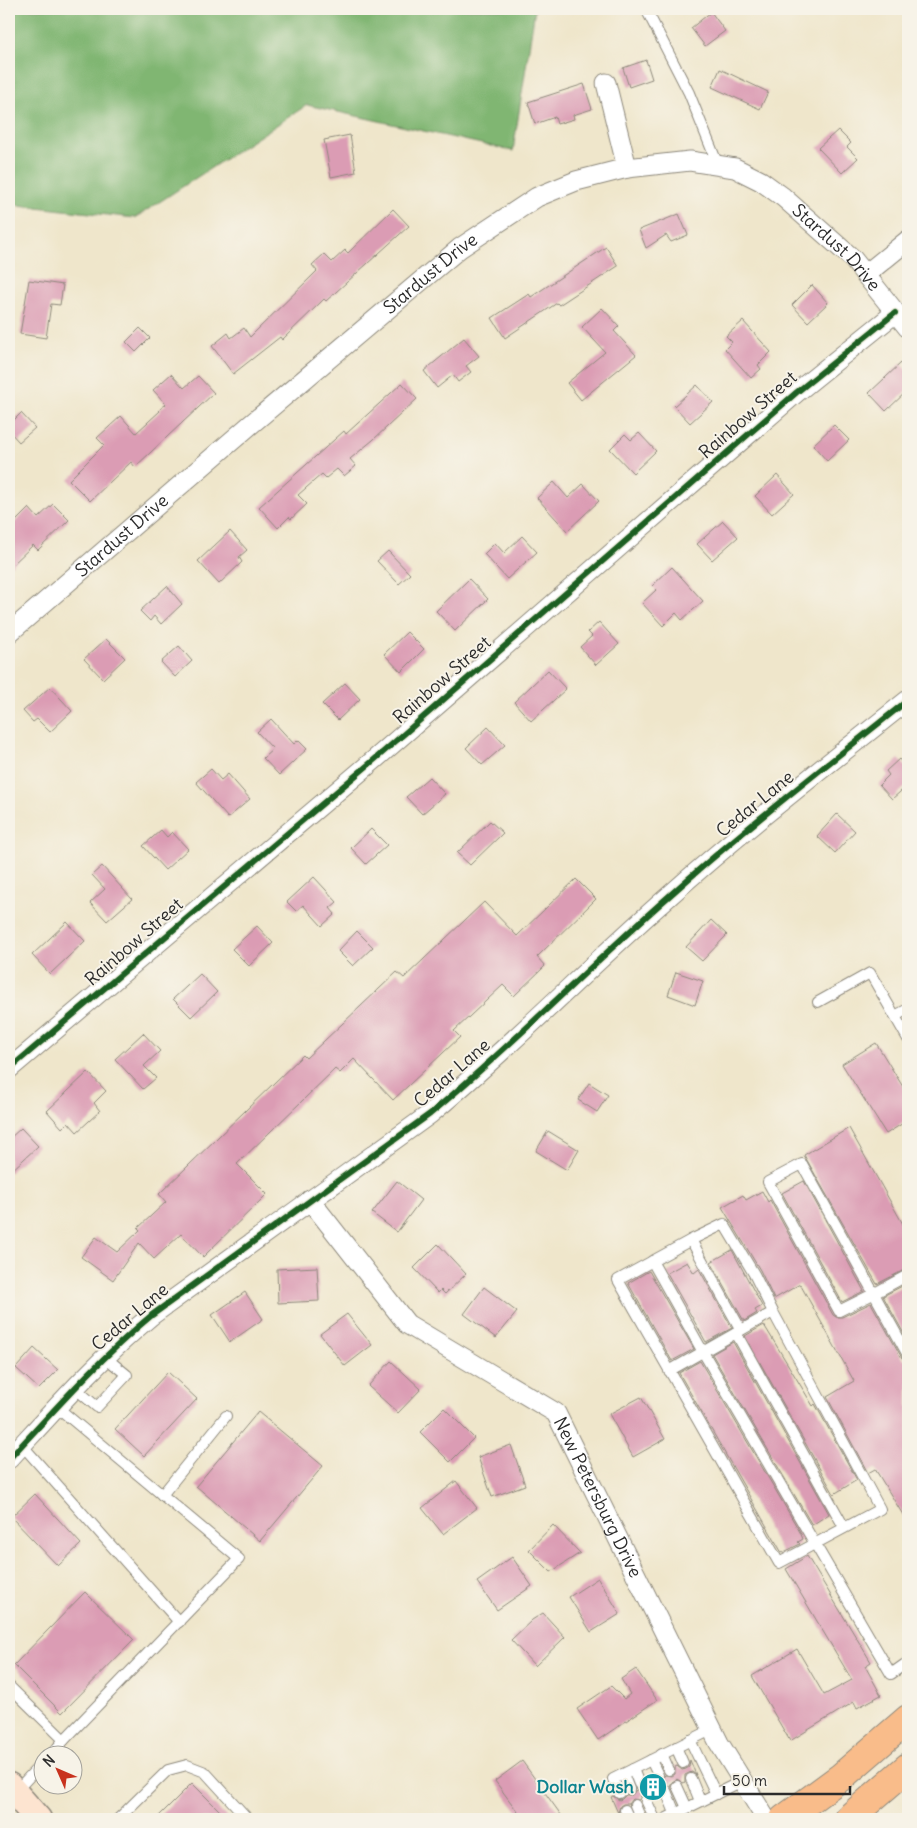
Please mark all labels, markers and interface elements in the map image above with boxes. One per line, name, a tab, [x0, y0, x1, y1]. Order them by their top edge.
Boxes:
street label: Stardust Drive	[788, 199, 886, 296]
street label: Stardust Drive	[378, 228, 482, 319]
street label: Rainbow Street	[694, 366, 801, 464]
street label: Stardust Drive	[70, 489, 173, 582]
street label: Rainbow Street	[388, 631, 495, 729]
street label: Cedar Lane	[711, 765, 798, 842]
street label: Rainbow Street	[80, 893, 187, 991]
street label: Cedar Lane	[409, 1033, 495, 1112]
street label: Cedar Lane	[86, 1278, 173, 1356]
street label: New Petersburg Drive	[549, 1413, 647, 1581]
north arrow	[32, 1746, 82, 1796]
text: N	[39, 1751, 59, 1771]
scale bar	[724, 1763, 851, 1795]
text: 50 m	[732, 1771, 767, 1790]
building icon: Dollar Wash	[638, 1772, 668, 1802]
place label: Dollar Wash	[537, 1775, 635, 1798]

